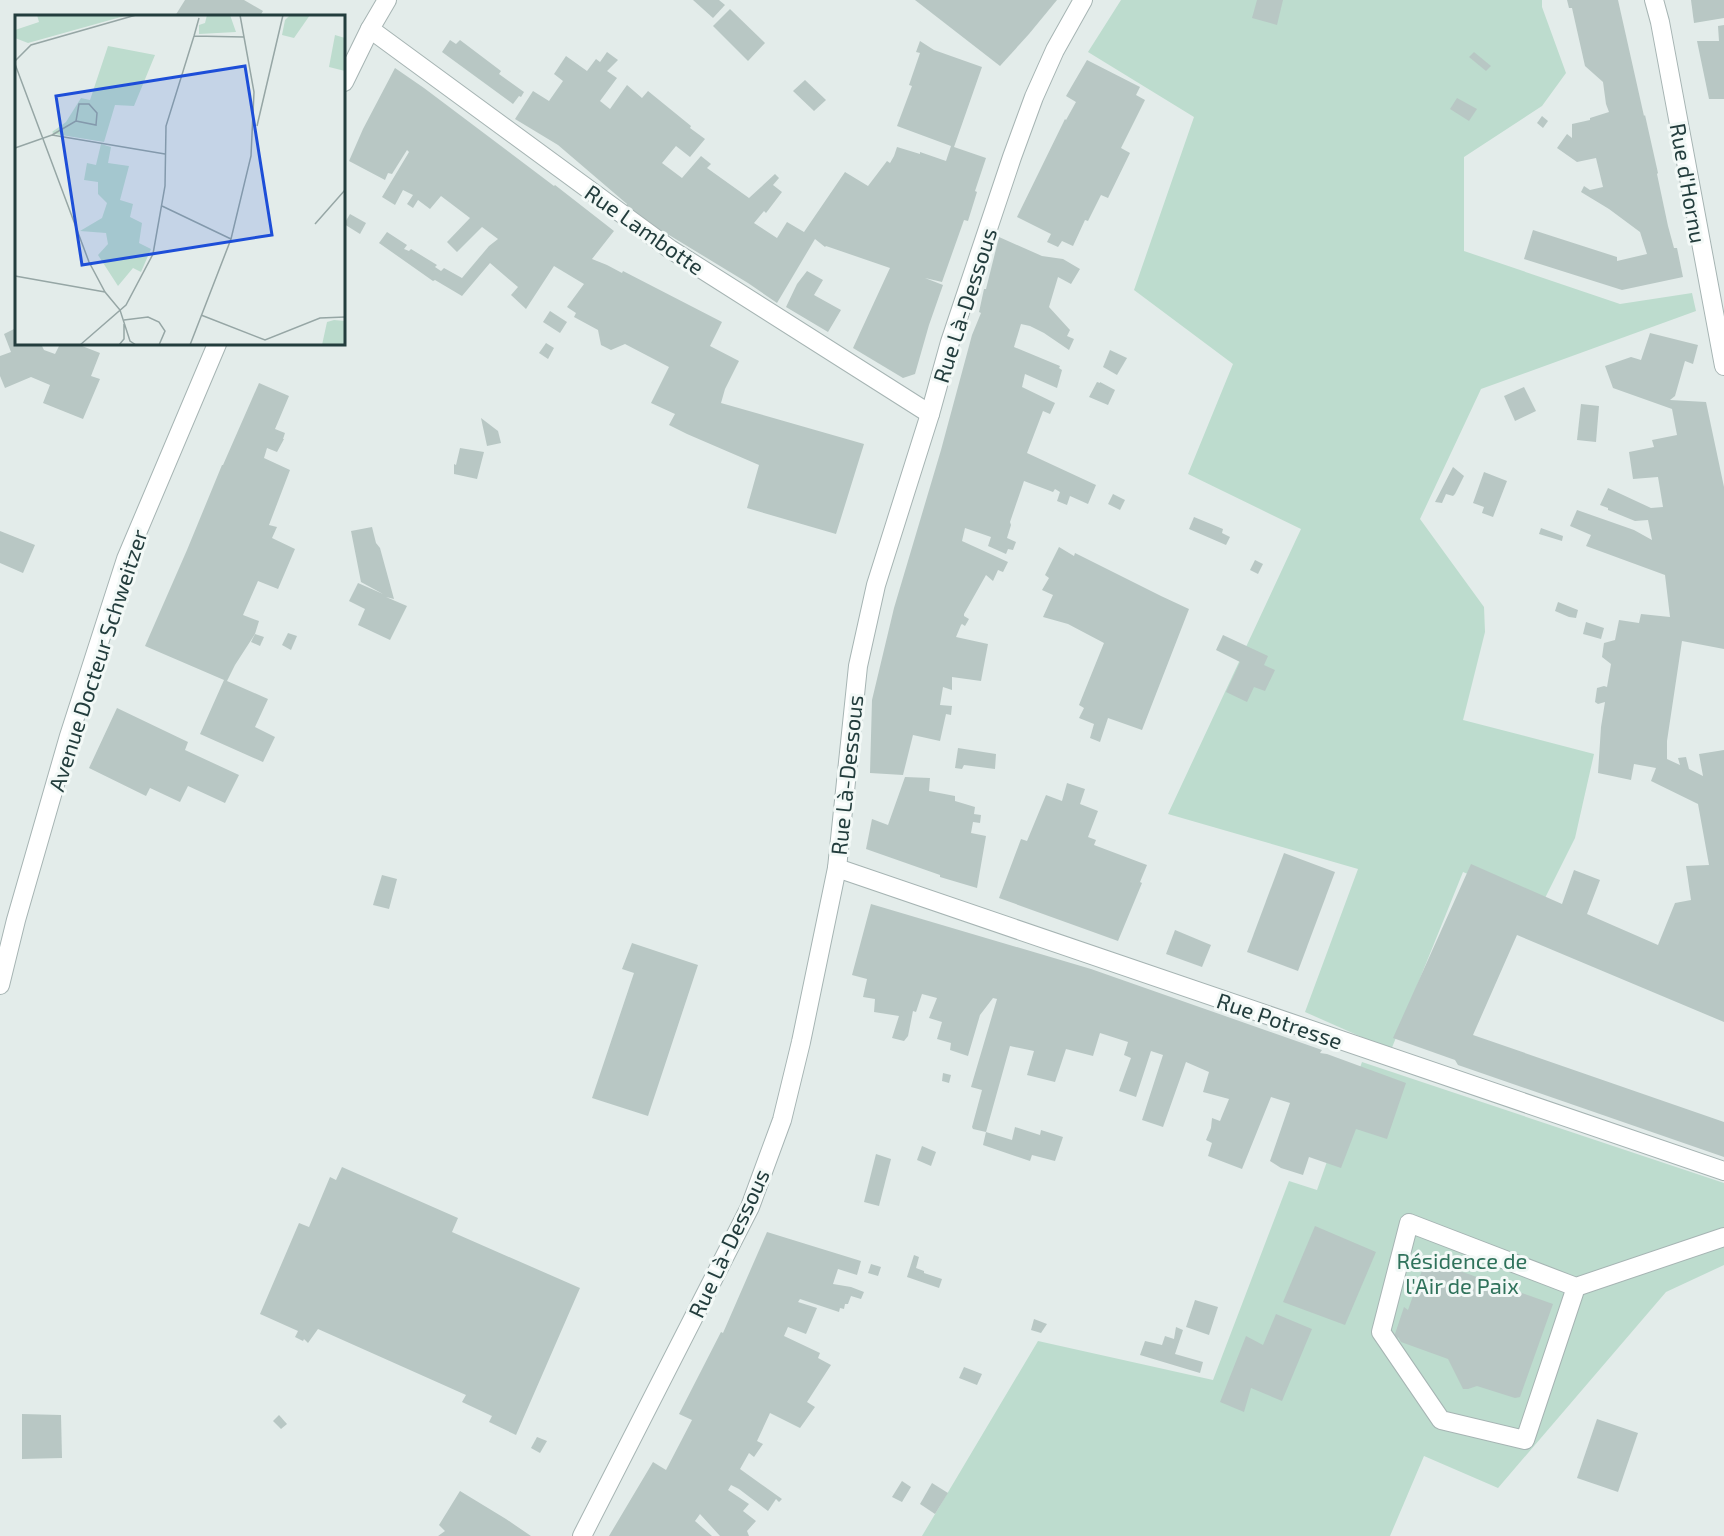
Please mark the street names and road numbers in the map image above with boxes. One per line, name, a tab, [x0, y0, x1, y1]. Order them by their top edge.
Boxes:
street label: Rue d'Hornu	[1666, 121, 1712, 245]
street label: Rue Lambotte	[581, 178, 709, 280]
street label: Rue Là-Dessous	[927, 224, 1001, 386]
street label: Avenue Docteur Schweitzer	[42, 526, 152, 794]
street label: Rue Là-Dessous	[825, 694, 867, 856]
street label: Rue Potresse	[1214, 986, 1346, 1054]
street label: Rue Là-Dessous	[682, 1164, 774, 1322]

